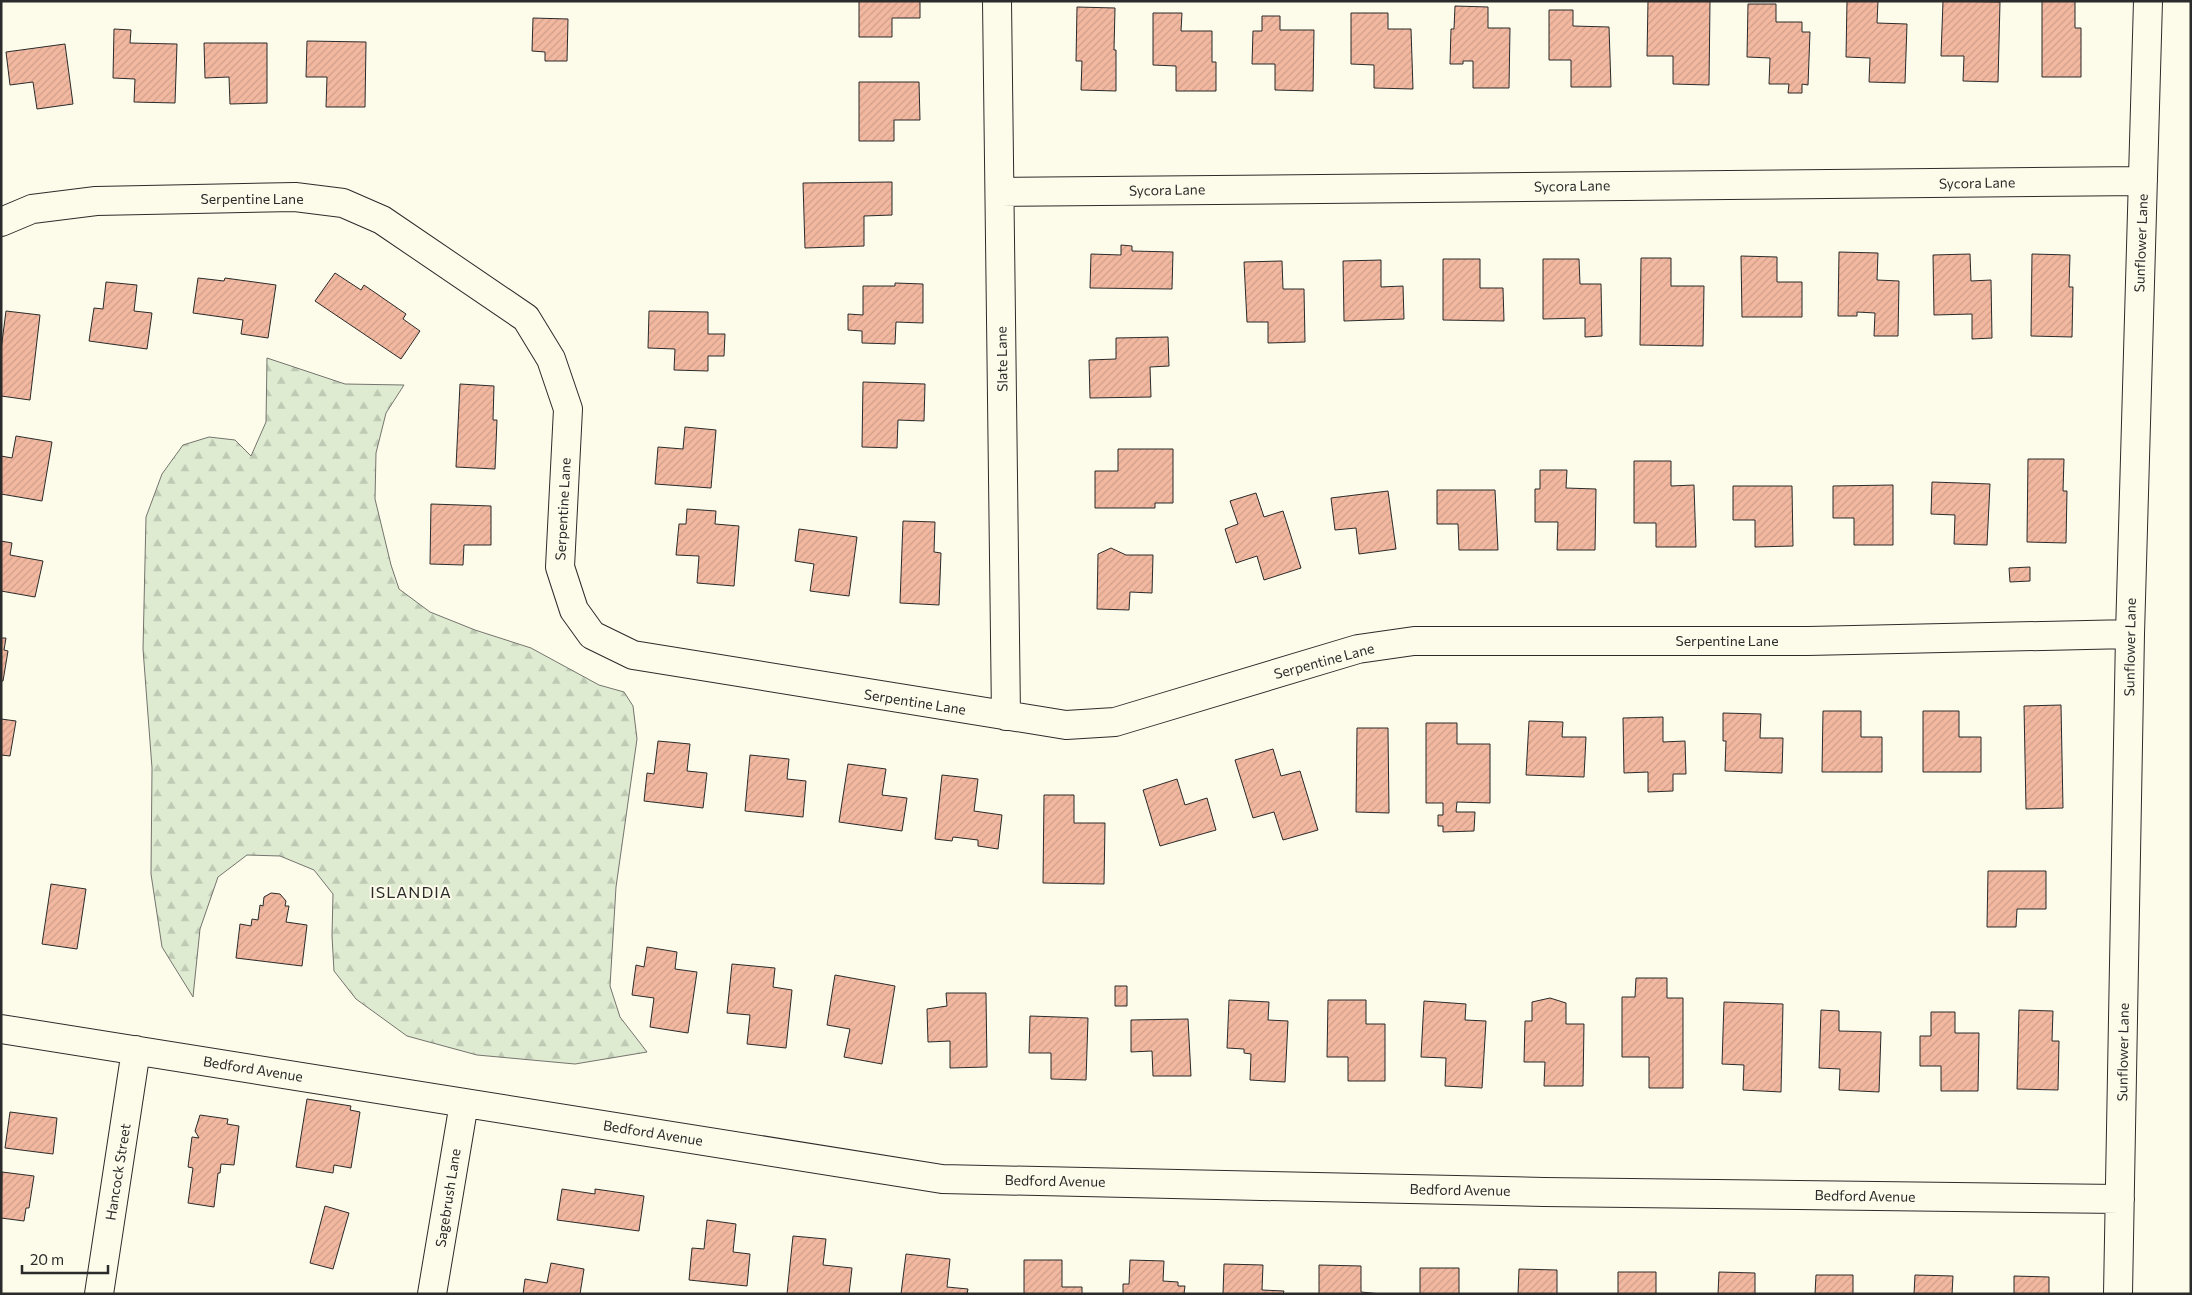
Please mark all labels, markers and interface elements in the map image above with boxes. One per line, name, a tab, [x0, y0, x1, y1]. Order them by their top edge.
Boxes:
street label: Sycora Lane	[1939, 173, 2015, 192]
street label: Sycora Lane	[1534, 176, 1610, 195]
street label: Sycora Lane	[1129, 180, 1205, 199]
street label: Serpentine Lane	[200, 190, 304, 207]
street label: Sunflower Lane	[2130, 193, 2151, 293]
street label: Slate Lane	[992, 326, 1011, 392]
street label: Serpentine Lane	[551, 457, 574, 561]
street label: Sunflower Lane	[2120, 598, 2139, 696]
street label: Serpentine Lane	[1675, 632, 1779, 649]
street label: Serpentine Lane	[1272, 639, 1376, 682]
street label: Serpentine Lane	[863, 685, 967, 718]
district label: ISLANDIA	[370, 882, 452, 901]
street label: Sunflower Lane	[2113, 1003, 2132, 1101]
street label: Bedford Avenue	[202, 1052, 304, 1085]
street label: Bedford Avenue	[602, 1116, 704, 1149]
street label: Hancock Street	[101, 1122, 134, 1222]
street label: Sagebrush Lane	[431, 1147, 464, 1249]
street label: Bedford Avenue	[1004, 1171, 1106, 1190]
street label: Bedford Avenue	[1409, 1180, 1511, 1199]
street label: Bedford Avenue	[1814, 1186, 1916, 1205]
scale bar	[22, 1242, 109, 1274]
text: 20 m	[30, 1250, 64, 1268]

